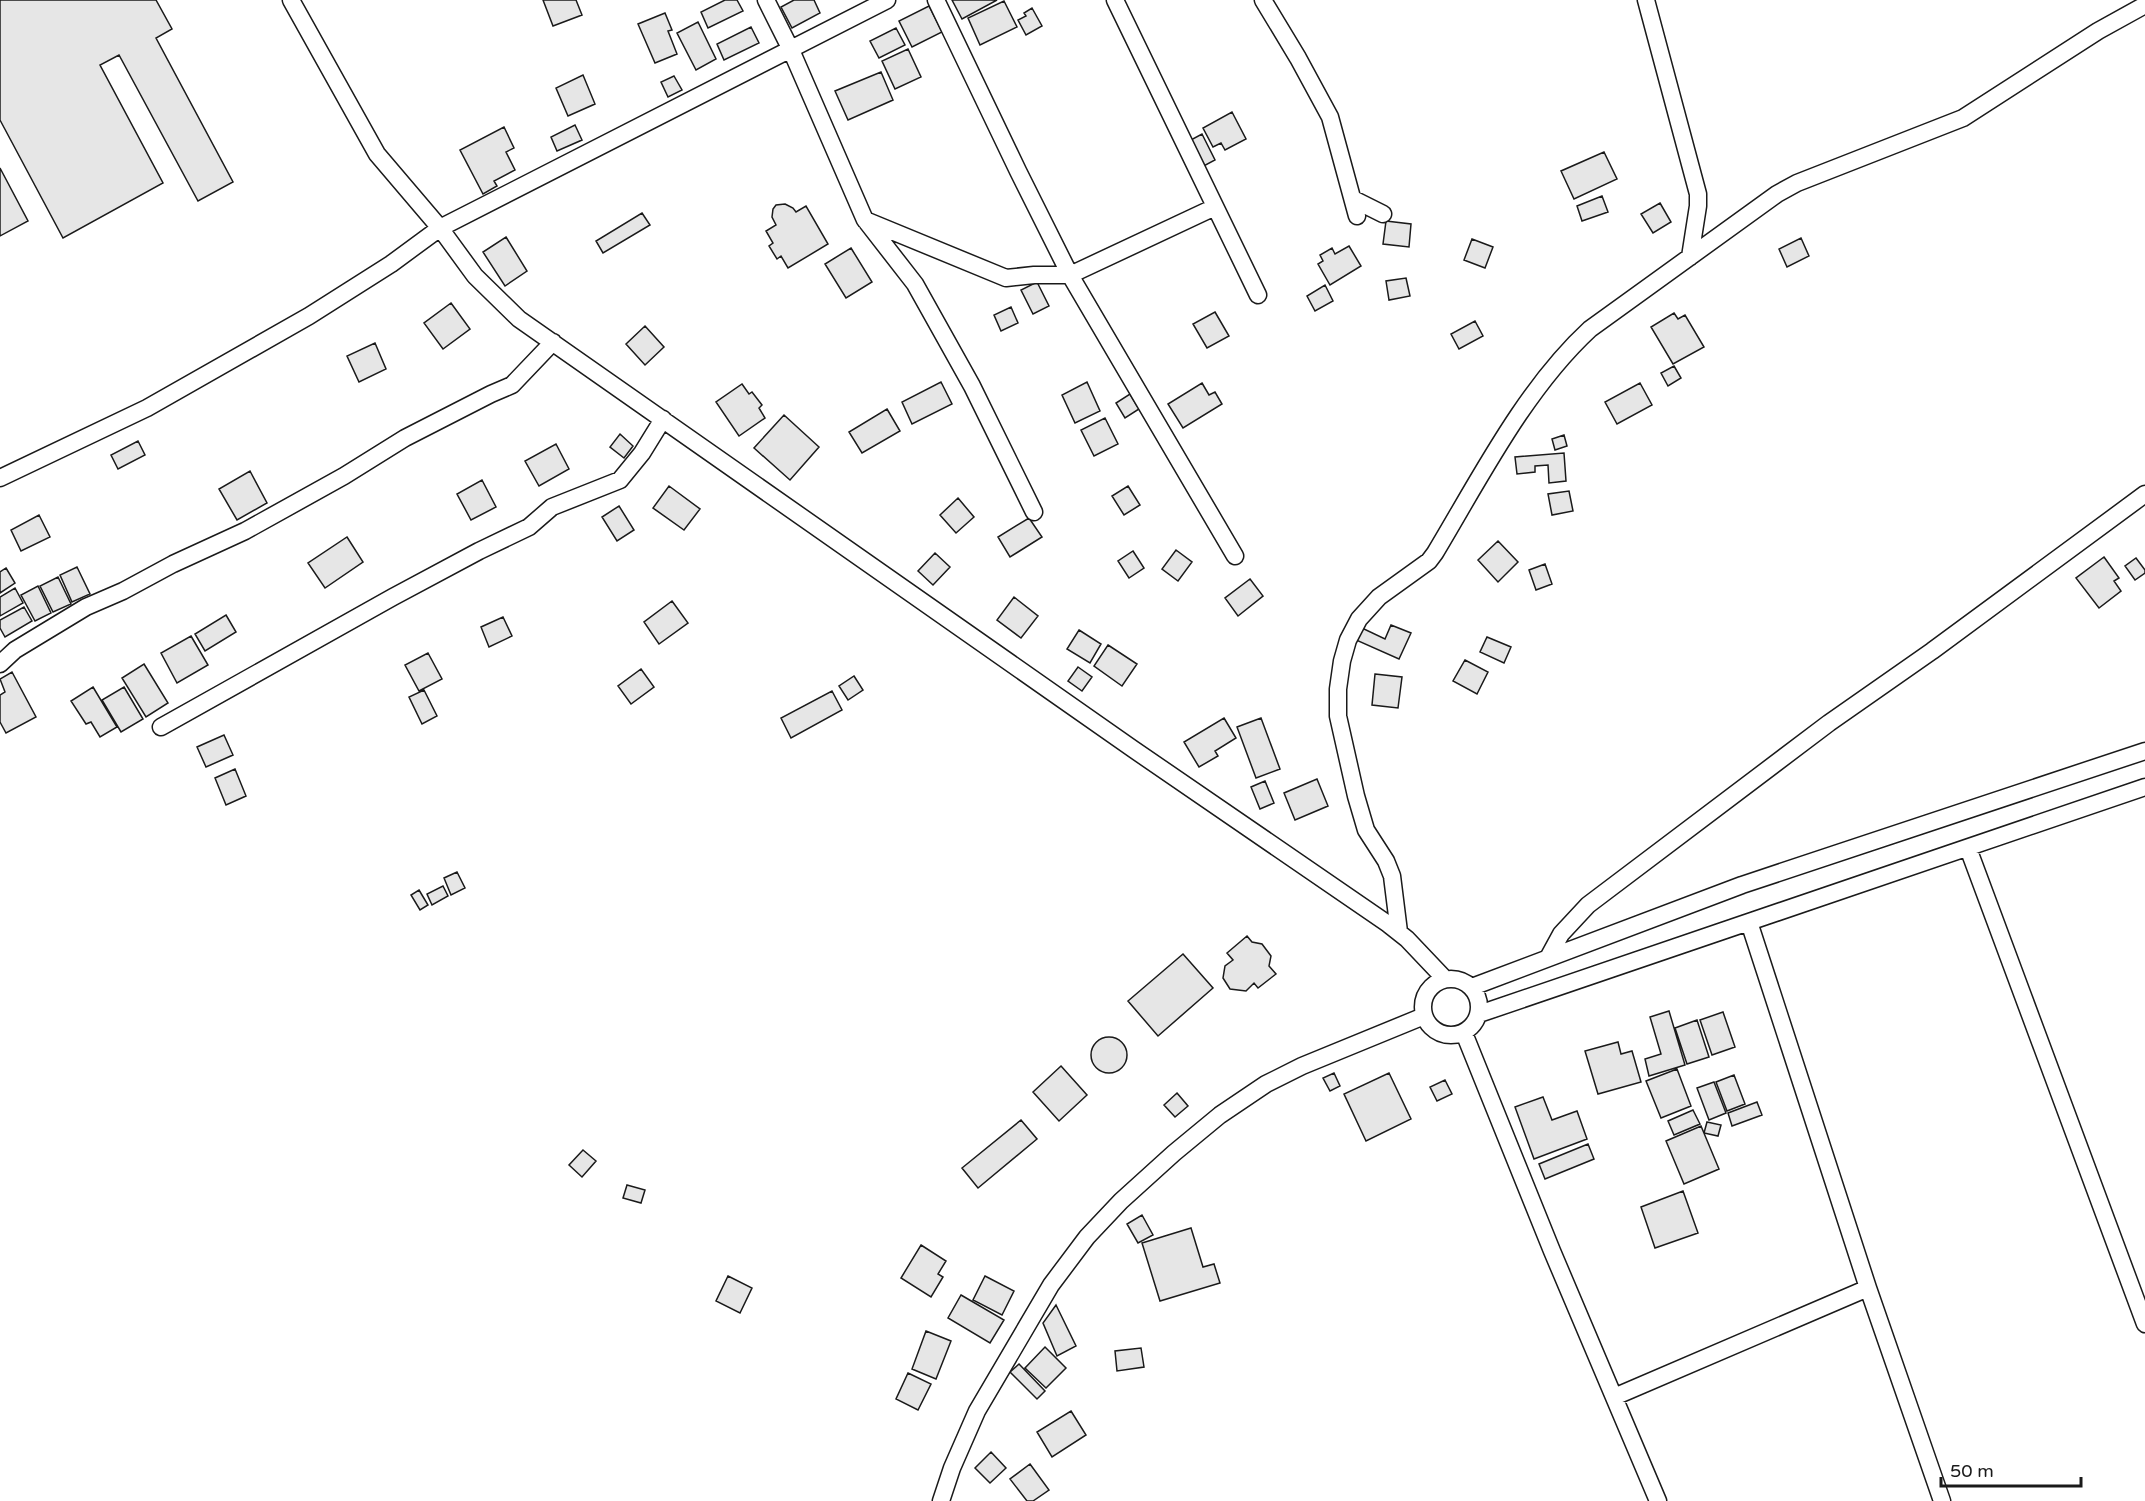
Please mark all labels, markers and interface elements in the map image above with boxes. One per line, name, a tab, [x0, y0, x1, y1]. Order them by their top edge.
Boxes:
scale bar	[1941, 1450, 2080, 1488]
text: 50 m	[1950, 1460, 1994, 1482]

